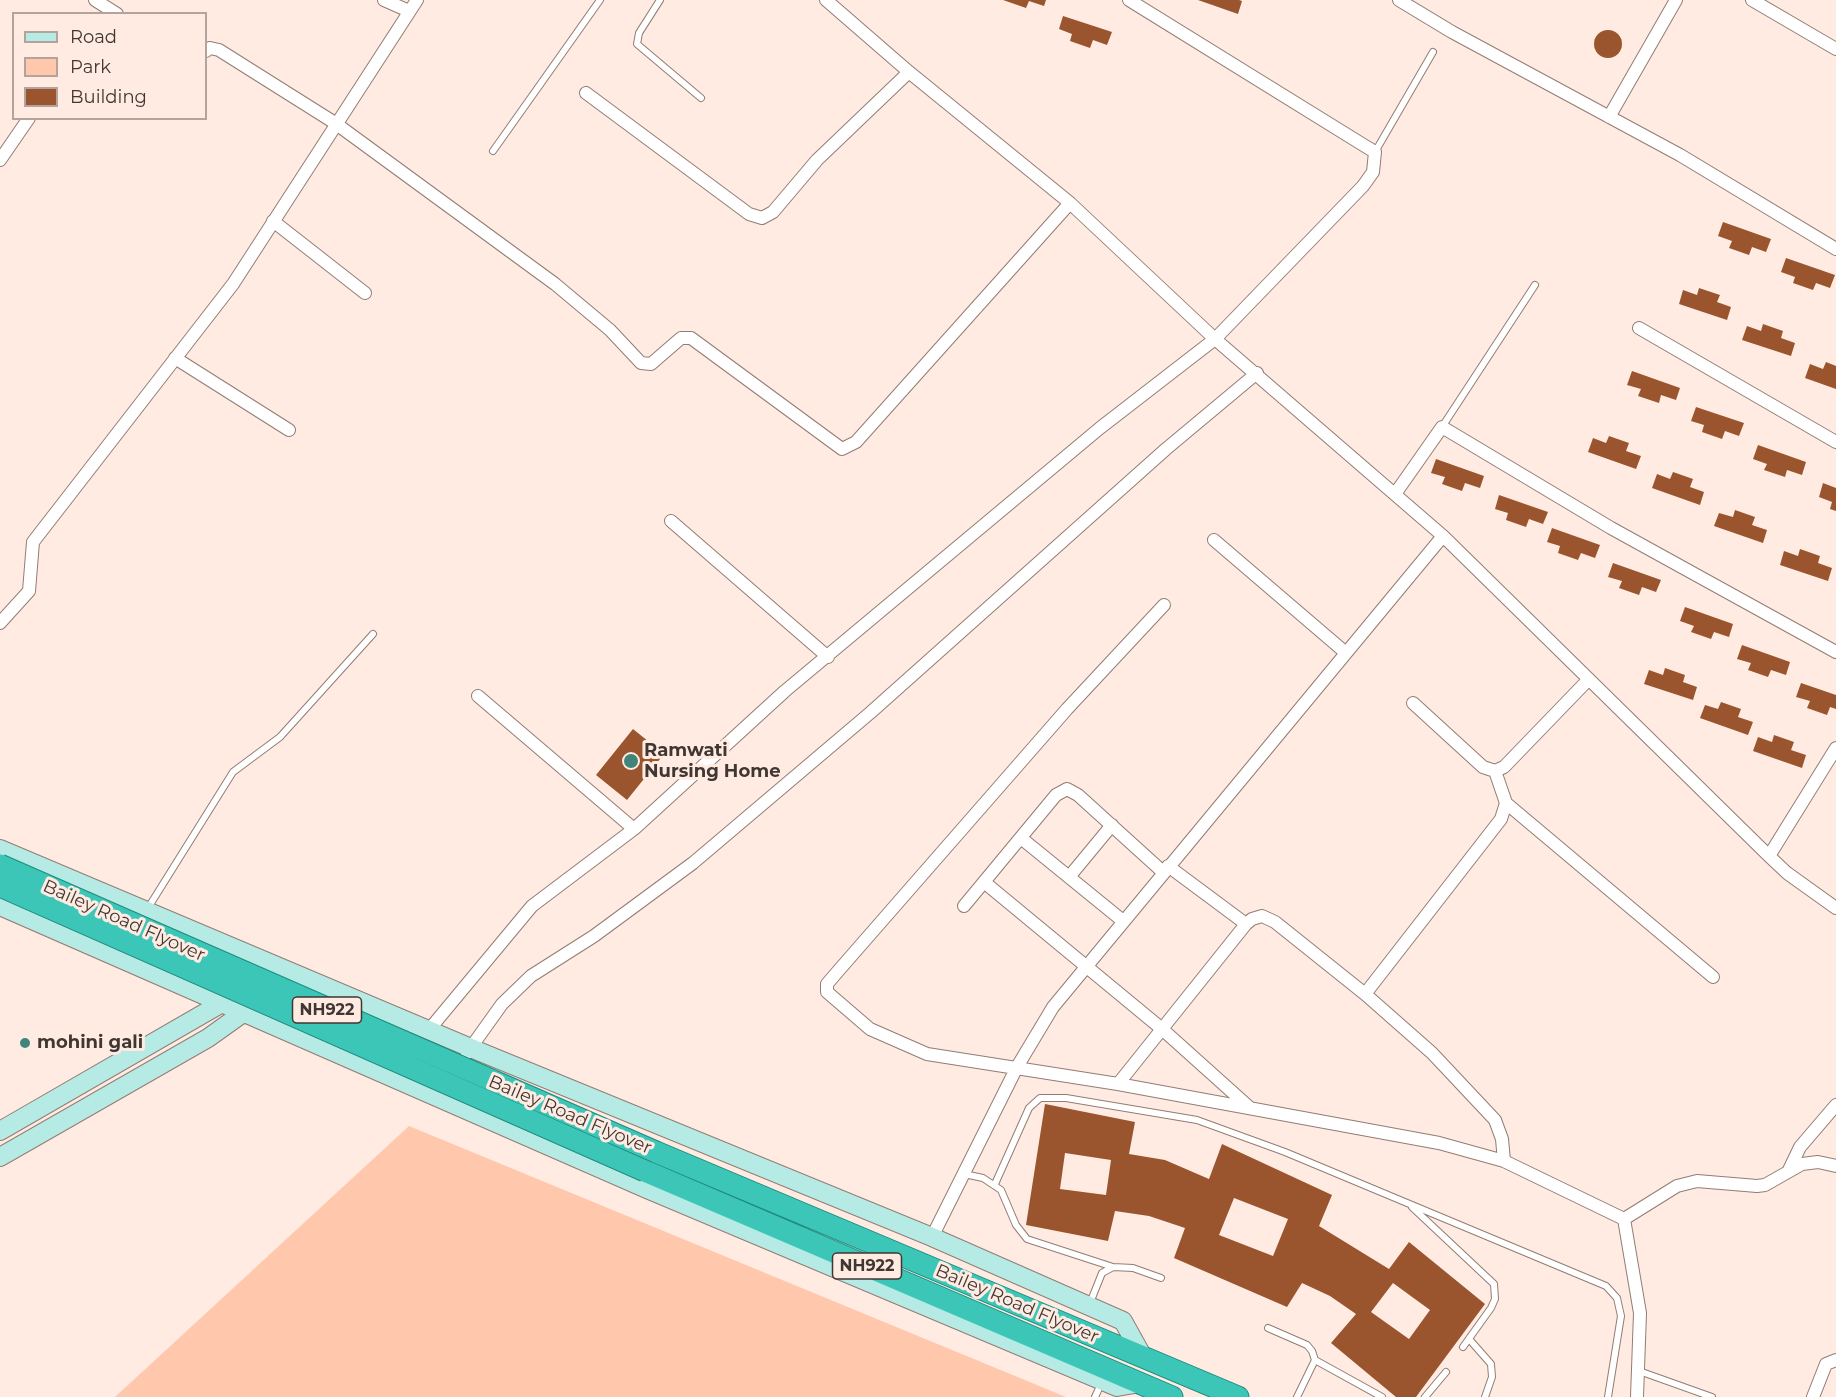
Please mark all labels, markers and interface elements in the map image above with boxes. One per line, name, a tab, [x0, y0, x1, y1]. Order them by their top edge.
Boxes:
legend	[12, 12, 207, 120]
text: Road	[70, 26, 117, 48]
text: Park	[70, 56, 111, 78]
text: Building	[70, 86, 147, 108]
place label: Ramwati Nursing Home	[644, 740, 780, 783]
marker: Ramwati Nursing Home	[622, 752, 640, 770]
street label: Bailey Road Flyover	[40, 876, 208, 966]
road number: NH922	[292, 997, 362, 1023]
place label: mohini gali	[37, 1032, 143, 1054]
marker: mohini gali	[18, 1036, 32, 1050]
street label: Bailey Road Flyover	[485, 1071, 655, 1159]
road number: NH922	[832, 1253, 902, 1279]
street label: Bailey Road Flyover	[932, 1260, 1102, 1348]

